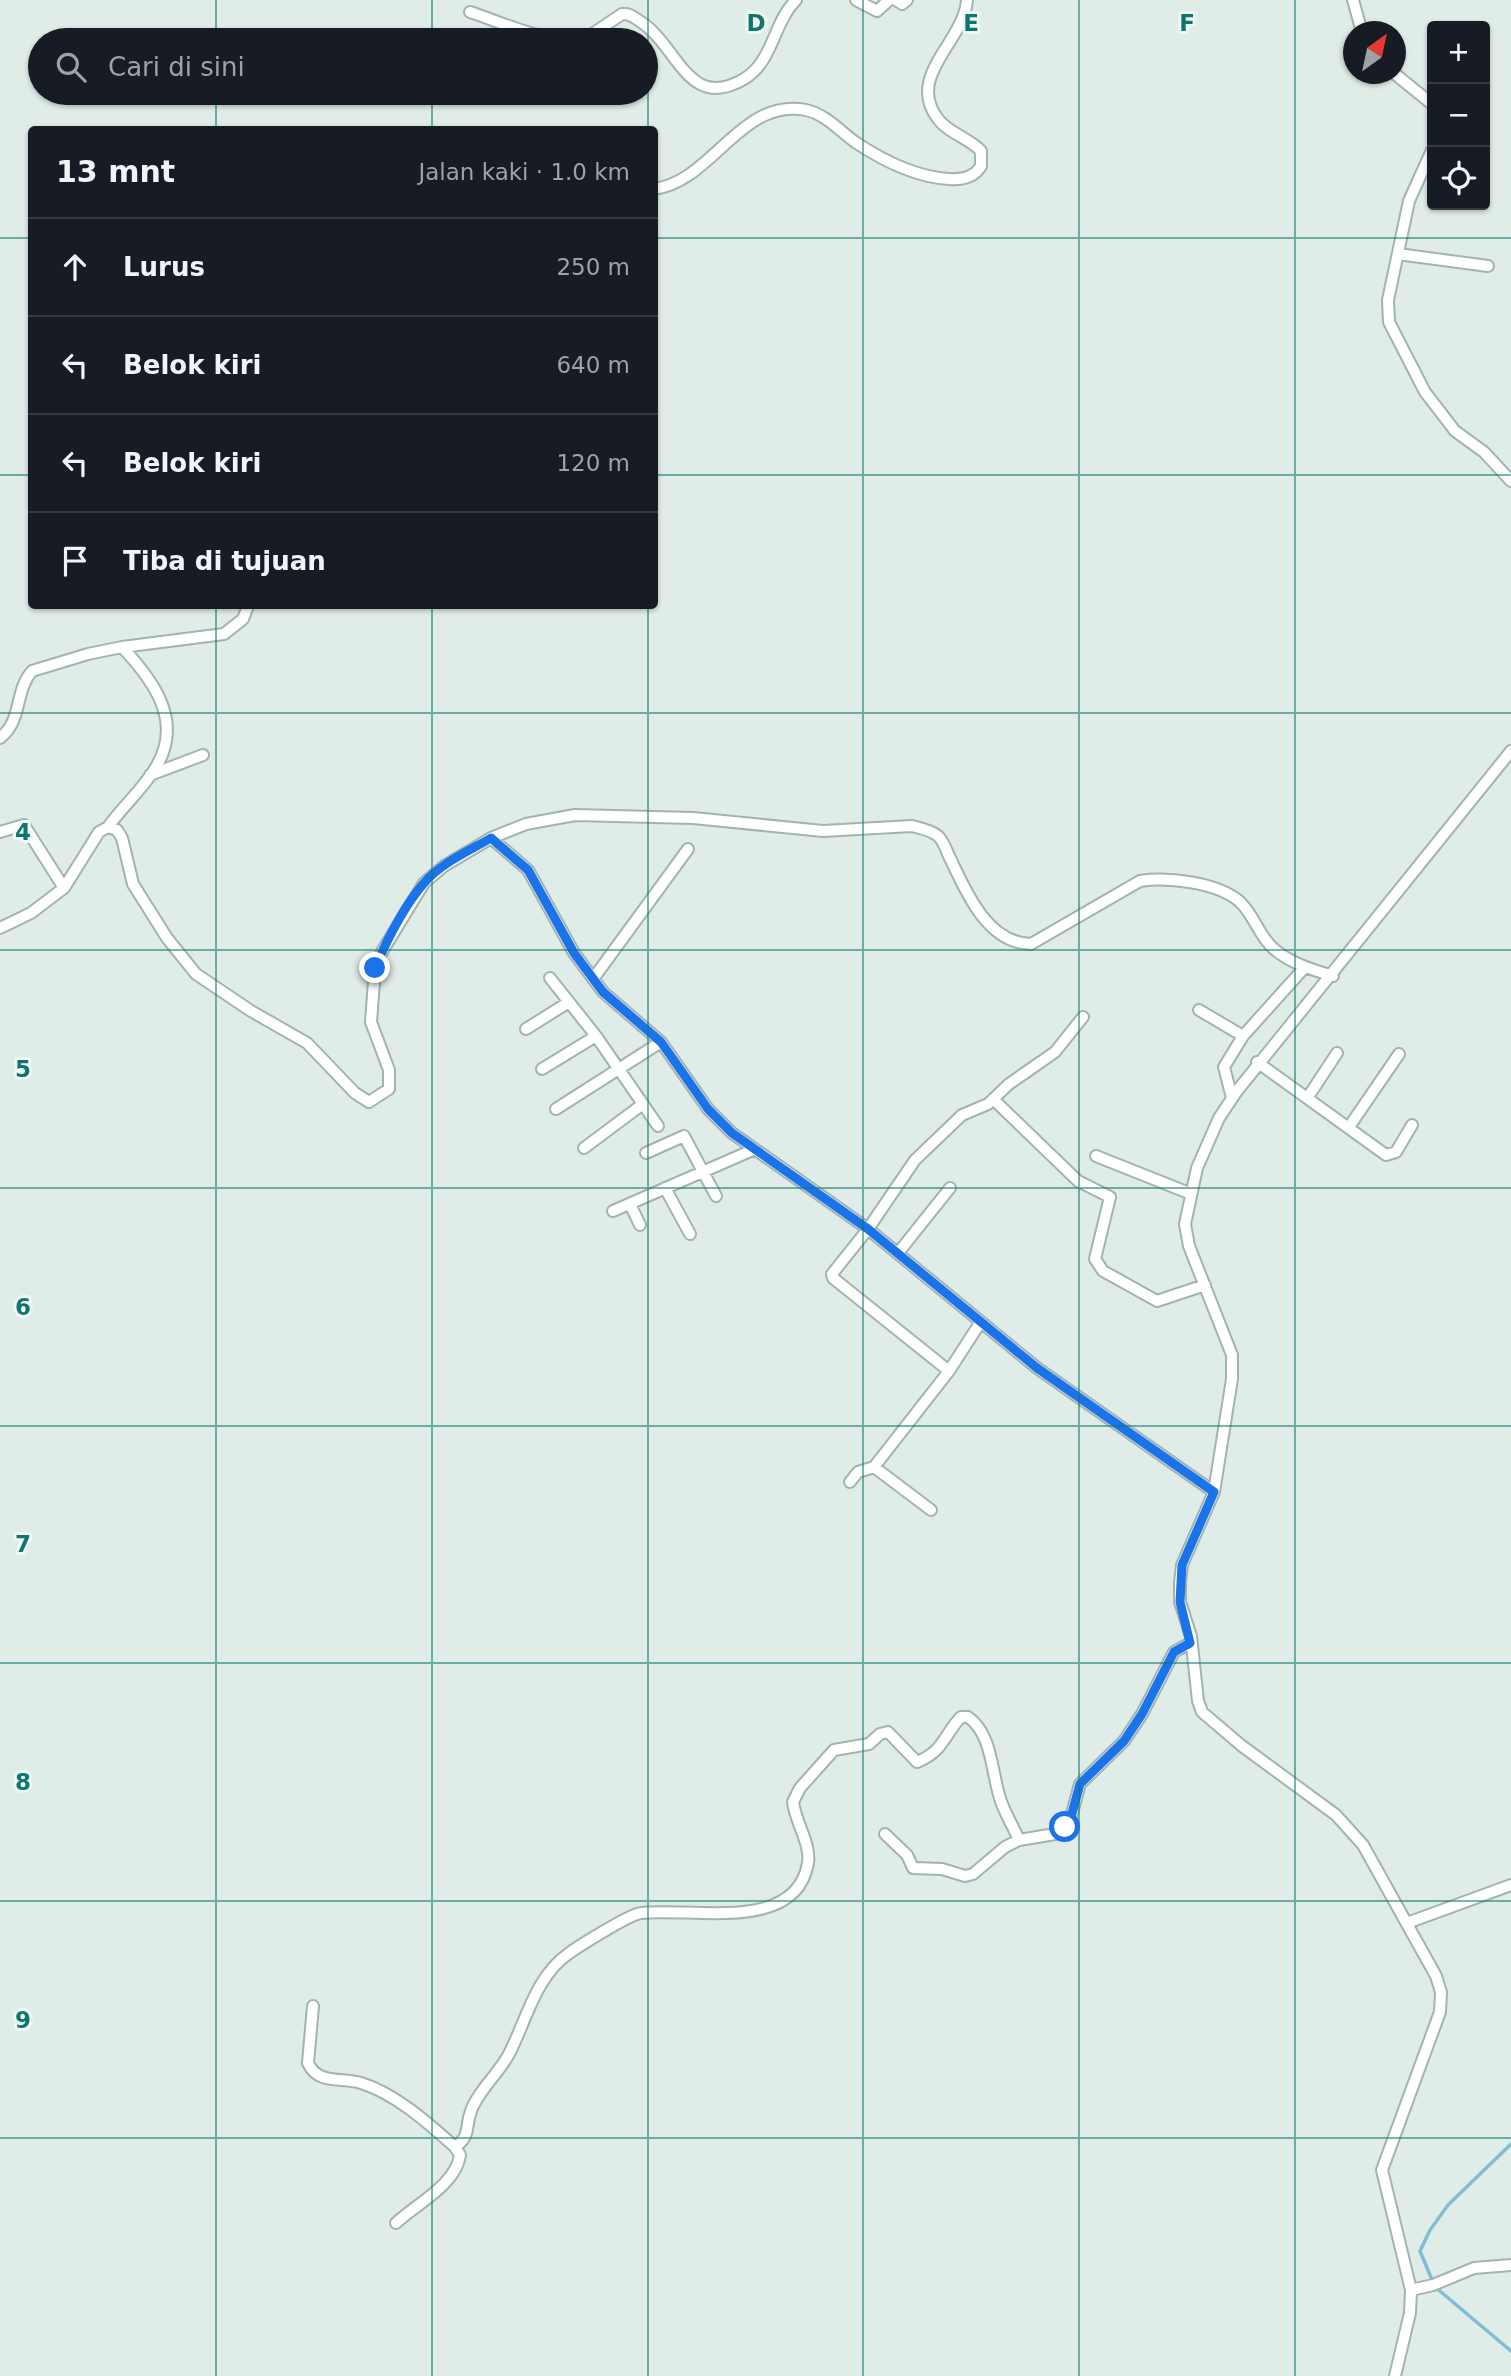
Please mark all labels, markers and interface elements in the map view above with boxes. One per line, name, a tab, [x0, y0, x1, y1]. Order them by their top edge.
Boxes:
text: D	[746, 10, 766, 36]
text: E	[963, 10, 979, 36]
text: F	[1179, 10, 1195, 36]
north arrow	[1343, 21, 1406, 84]
map controls	[1427, 21, 1490, 210]
button: +	[1427, 21, 1490, 84]
search box	[28, 28, 658, 105]
icon: search	[52, 48, 90, 86]
text: Cari di sini	[108, 52, 245, 82]
button: −	[1427, 84, 1490, 147]
button: locate	[1427, 147, 1490, 210]
text: 13 mnt	[56, 154, 175, 189]
text: Jalan kaki · 1.0 km	[418, 159, 630, 185]
icon: ahead	[56, 248, 94, 286]
text: Lurus	[123, 252, 205, 282]
text: 250 m	[556, 254, 630, 280]
icon: left	[56, 346, 94, 384]
text: Belok kiri	[123, 350, 262, 380]
text: 640 m	[556, 352, 630, 378]
icon: left	[56, 444, 94, 482]
text: Belok kiri	[123, 448, 262, 478]
text: 120 m	[556, 450, 630, 476]
icon: arrive	[56, 542, 94, 580]
text: Tiba di tujuan	[123, 546, 326, 576]
text: 4	[15, 819, 31, 845]
route end	[359, 952, 390, 983]
text: 5	[15, 1056, 31, 1082]
text: 6	[15, 1294, 31, 1320]
text: 7	[15, 1531, 31, 1557]
text: 8	[15, 1769, 31, 1795]
route start	[1049, 1811, 1080, 1842]
text: 9	[15, 2007, 31, 2033]

